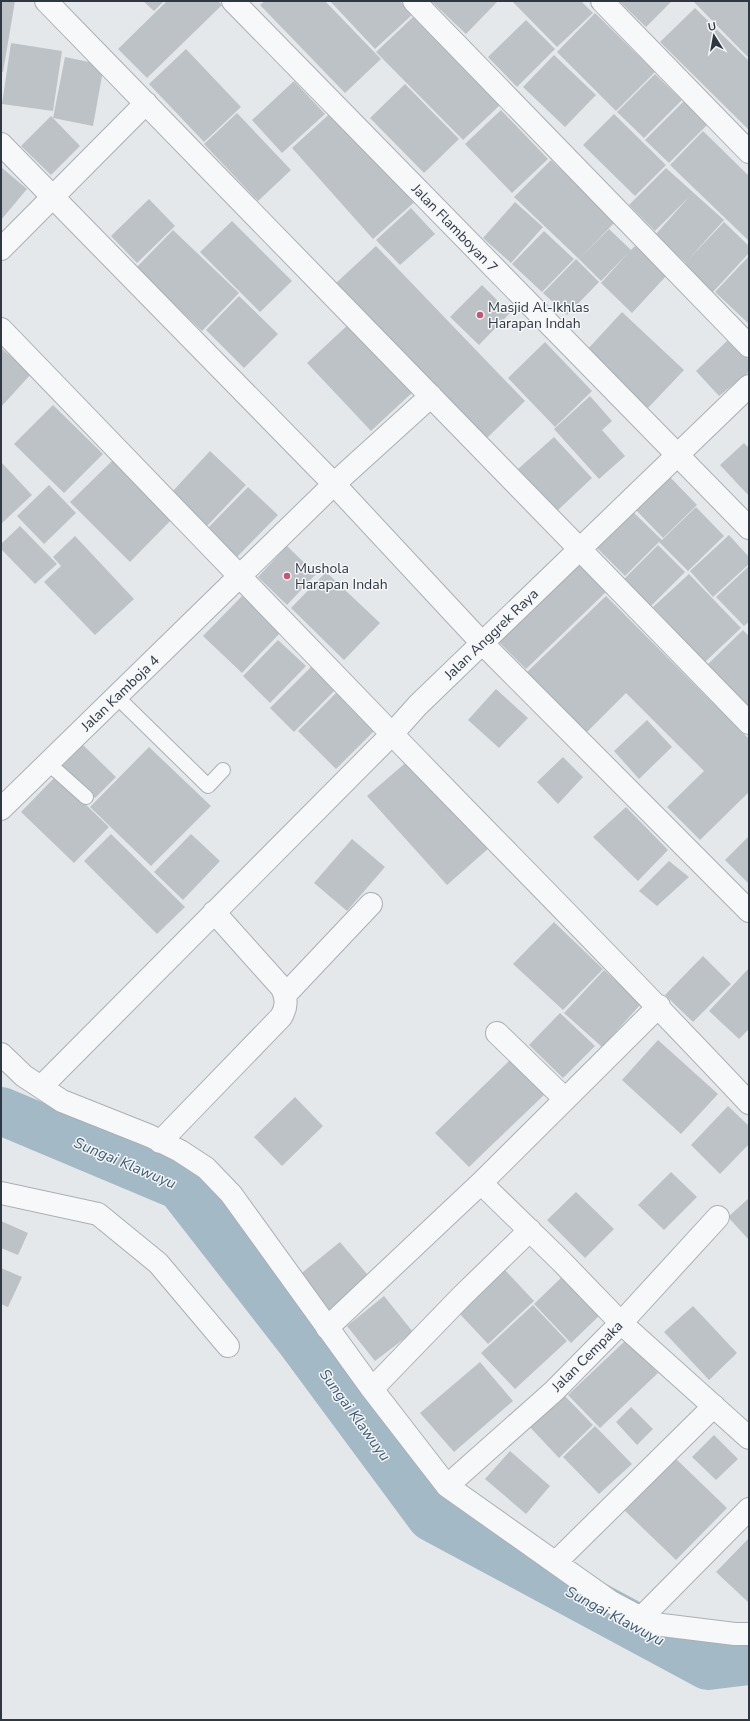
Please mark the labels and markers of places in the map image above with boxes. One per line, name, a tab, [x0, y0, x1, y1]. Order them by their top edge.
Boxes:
place label: Masjid Al-Ikhlas Harapan Indah	[488, 298, 590, 333]
marker: Masjid Al-Ikhlas Harapan Indah	[475, 310, 485, 320]
place label: Mushola Harapan Indah	[295, 559, 388, 594]
marker: Mushola Harapan Indah	[282, 571, 292, 581]

